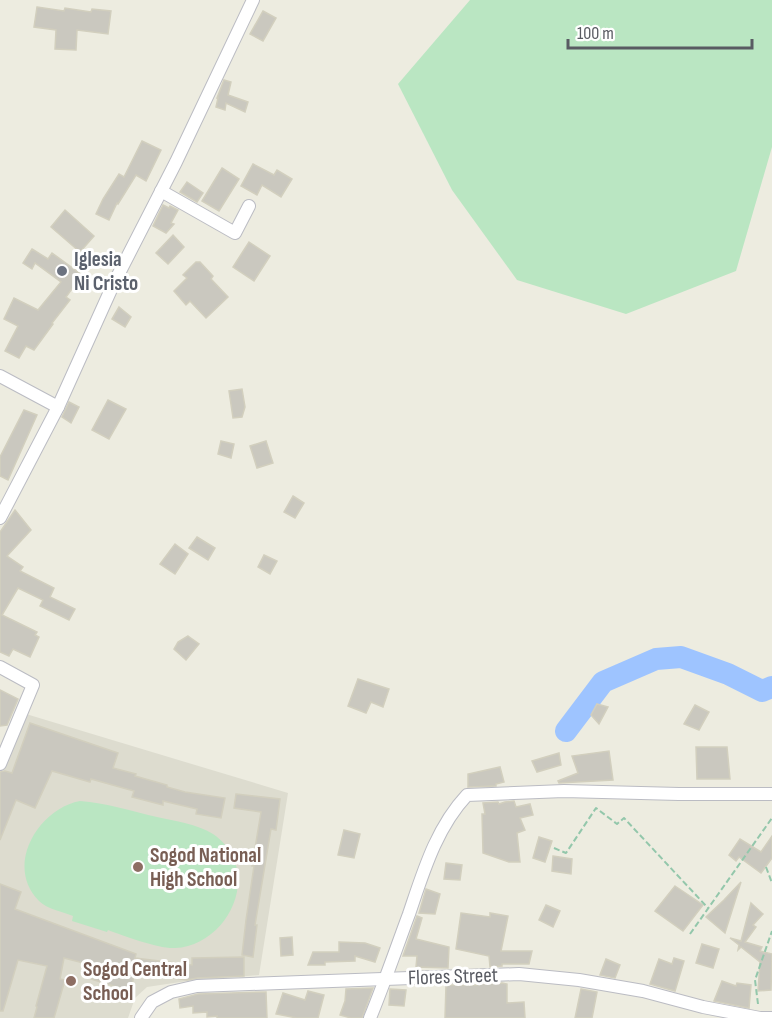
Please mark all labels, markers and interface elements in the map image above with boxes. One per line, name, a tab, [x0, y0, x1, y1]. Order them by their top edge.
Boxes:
scale bar	[568, 12, 752, 50]
text: 100 m	[577, 23, 614, 44]
place label: Iglesia Ni Cristo	[74, 247, 138, 296]
marker: Iglesia Ni Cristo	[55, 264, 69, 278]
place label: Sogod National High School	[150, 843, 261, 892]
marker: Sogod National High School	[131, 860, 145, 874]
place label: Sogod Central School	[83, 957, 187, 1006]
street label: Flores Street	[408, 962, 498, 991]
marker: Sogod Central School	[64, 974, 78, 988]

